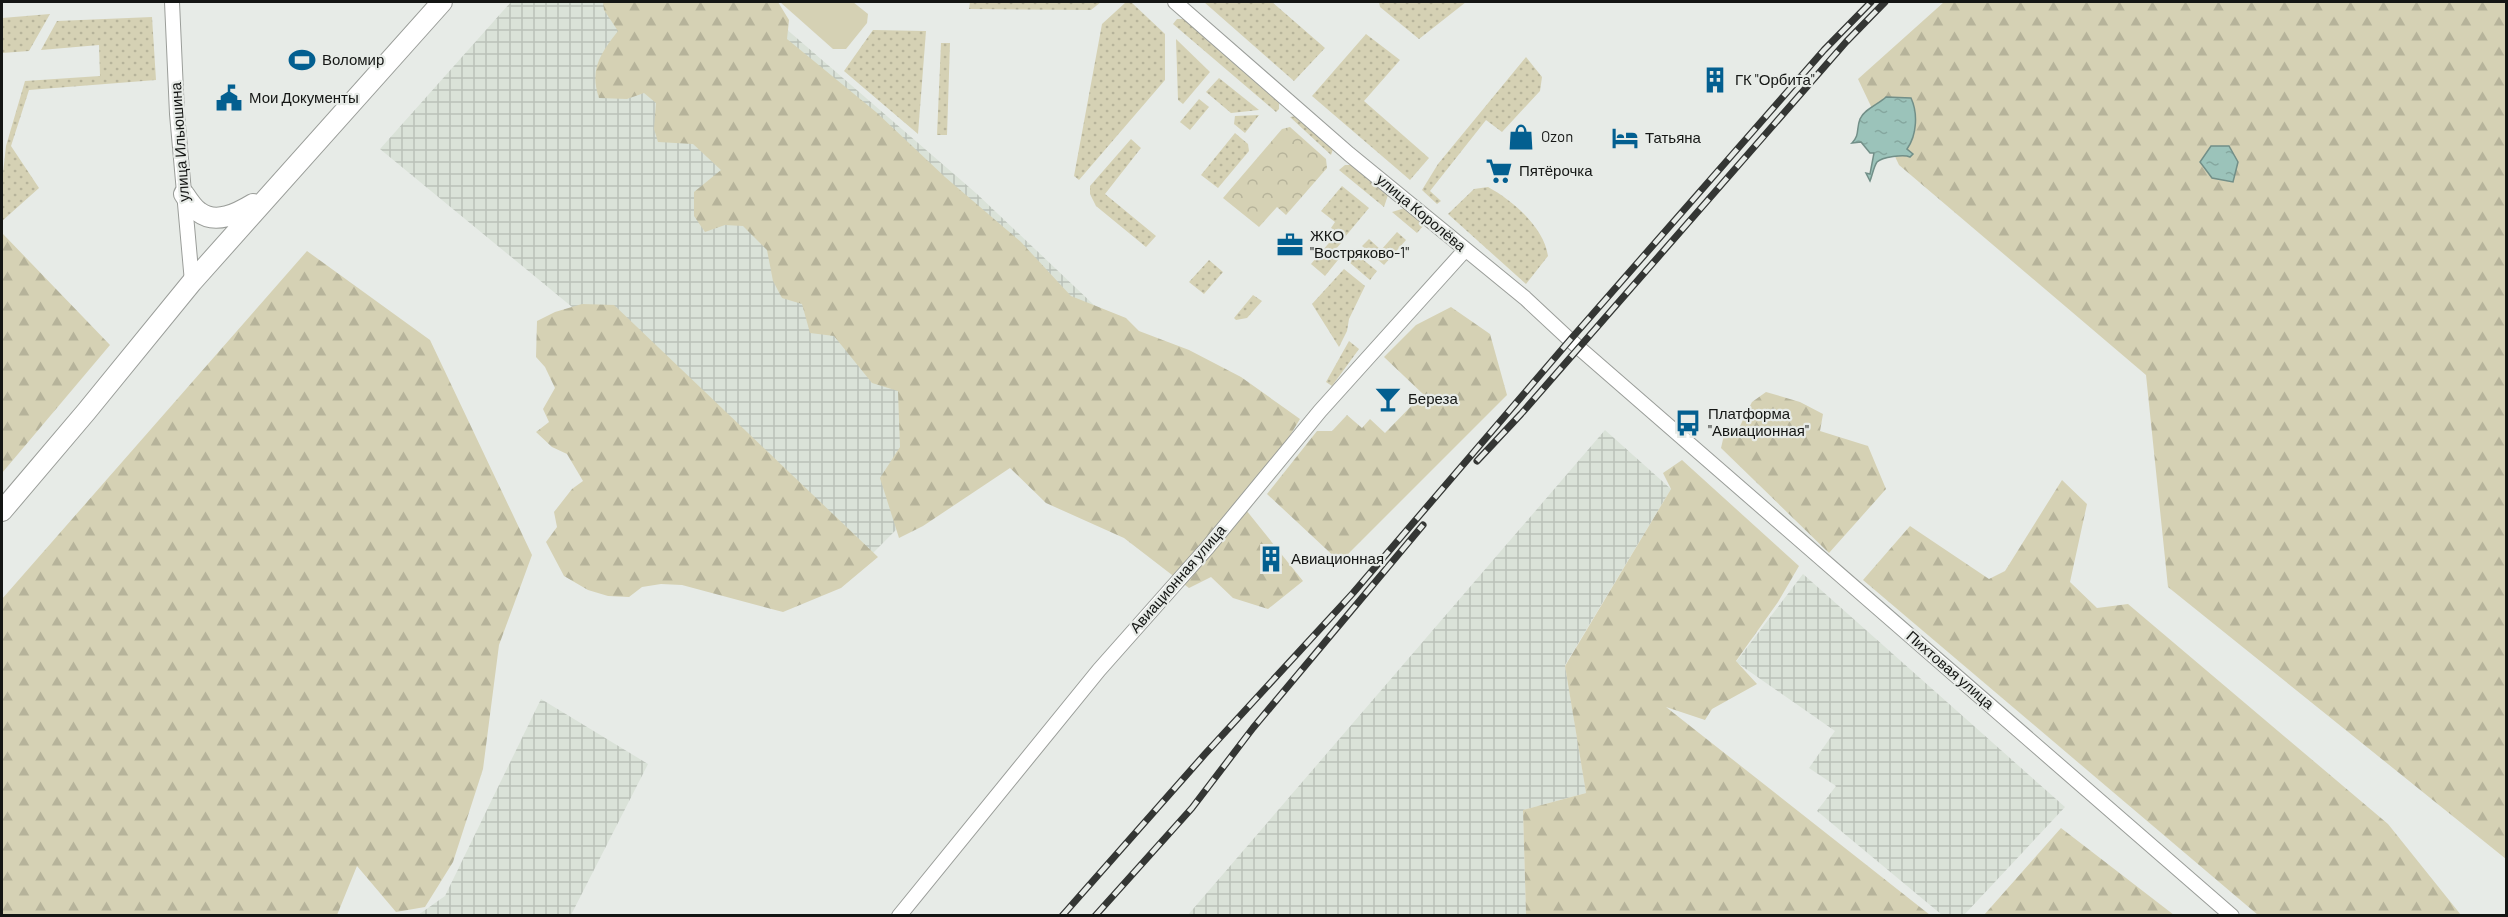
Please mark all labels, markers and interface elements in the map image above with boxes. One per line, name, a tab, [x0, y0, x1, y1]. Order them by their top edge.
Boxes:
sports icon: Воломир	[287, 45, 317, 75]
place label: Воломир	[322, 50, 384, 68]
building icon: ГК "Орбита"	[1700, 65, 1730, 95]
place label: ГК "Орбита"	[1735, 70, 1815, 88]
street label: улица Ильюшина	[166, 81, 192, 202]
public building icon: Мои Документы	[214, 83, 244, 113]
place label: Мои Документы	[249, 88, 359, 106]
shop icon: Ozon	[1506, 122, 1536, 152]
hotel icon: Татьяна	[1610, 123, 1640, 153]
place label: Ozon	[1541, 127, 1573, 145]
place label: Татьяна	[1645, 128, 1702, 146]
supermarket icon: Пятёрочка	[1484, 156, 1514, 186]
place label: Пятёрочка	[1519, 161, 1593, 179]
street label: улица Королёва	[1373, 170, 1470, 255]
place label: ЖКО "Востряково-1"	[1310, 226, 1409, 261]
office icon: ЖКО "Востряково-1"	[1275, 230, 1305, 260]
bar icon: Береза	[1373, 384, 1403, 414]
place label: Береза	[1408, 389, 1458, 407]
place label: Платформа "Авиационная"	[1708, 404, 1809, 439]
bus stop icon: Платформа "Авиационная"	[1673, 408, 1703, 438]
street label: Авиационная улица	[1125, 520, 1229, 636]
building icon: Авиационная	[1256, 544, 1286, 574]
place label: Авиационная	[1291, 549, 1384, 567]
street label: Пихтовая улица	[1903, 626, 1999, 713]

